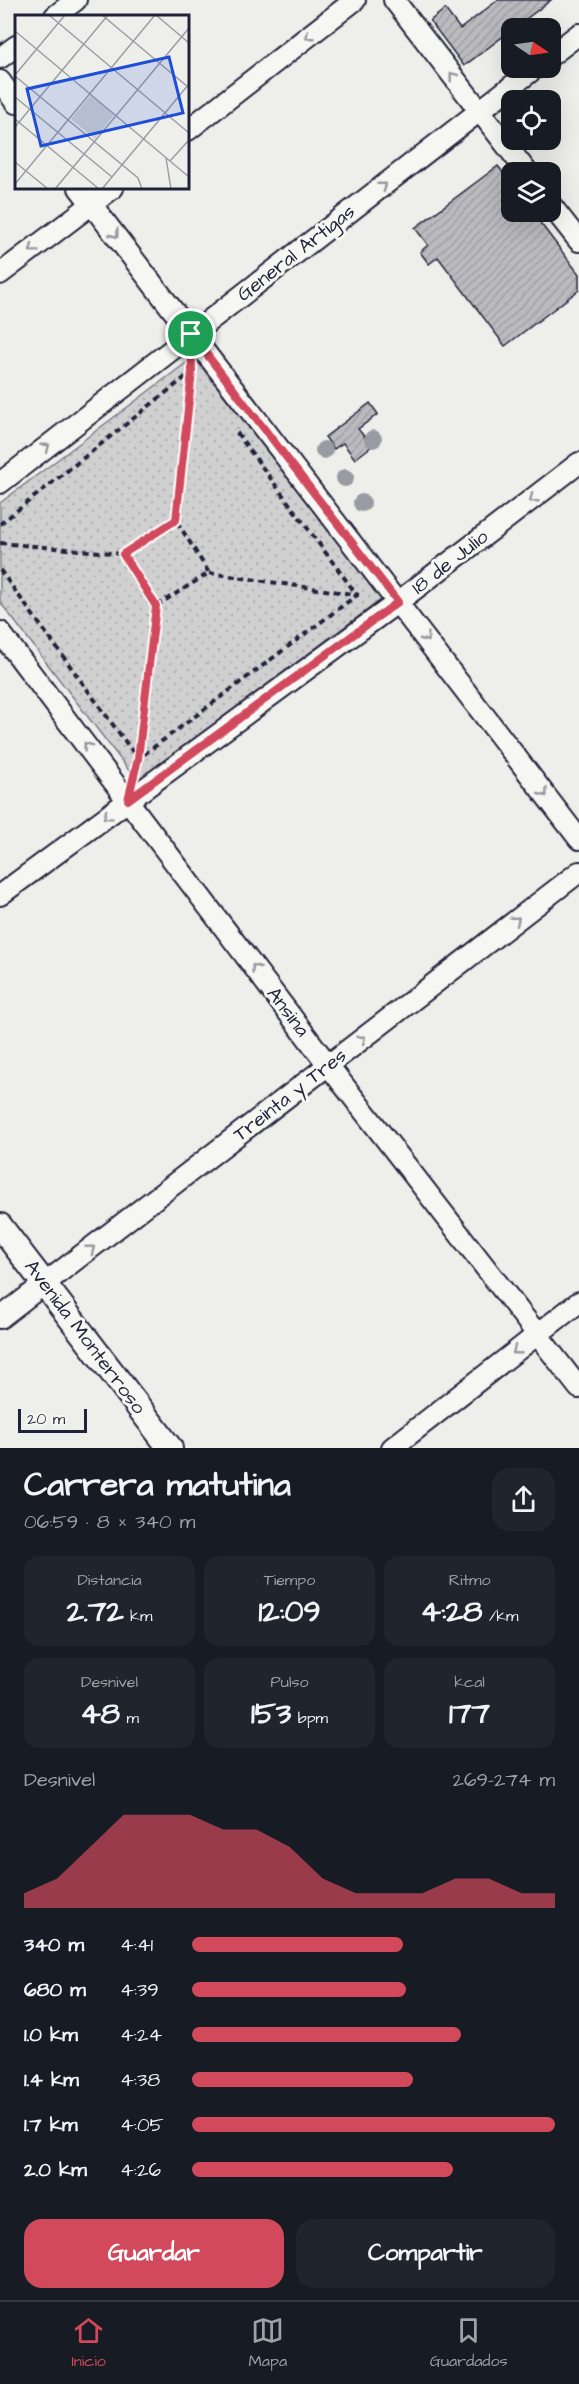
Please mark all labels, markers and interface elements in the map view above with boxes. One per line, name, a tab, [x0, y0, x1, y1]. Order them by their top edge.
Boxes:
inset map	[15, 15, 189, 189]
north arrow	[501, 18, 561, 78]
map controls	[501, 18, 561, 222]
one-way arrow	[305, 28, 316, 39]
one-way arrow	[449, 72, 460, 83]
button: locate	[501, 90, 561, 150]
button: layers	[501, 162, 561, 222]
one-way arrow	[376, 182, 387, 193]
street label: General Artigas	[231, 198, 362, 309]
one-way arrow	[107, 227, 118, 238]
one-way arrow	[29, 241, 40, 252]
pin	[165, 308, 216, 359]
icon: arrive	[174, 317, 207, 350]
one-way arrow	[39, 443, 50, 454]
one-way arrow	[528, 491, 539, 502]
street label: 18 de Julio	[406, 523, 494, 601]
one-way arrow	[418, 632, 429, 643]
one-way arrow	[83, 741, 94, 752]
one-way arrow	[537, 787, 548, 798]
one-way arrow	[102, 808, 113, 819]
one-way arrow	[509, 917, 520, 928]
one-way arrow	[251, 964, 262, 975]
street label: Ansina	[260, 981, 316, 1043]
one-way arrow	[355, 1036, 366, 1047]
street label: Treinta y Tres	[227, 1042, 353, 1149]
one-way arrow	[84, 1245, 95, 1256]
street label: Avenida Monterroso	[18, 1254, 152, 1420]
one-way arrow	[512, 1343, 523, 1354]
scale bar	[18, 1406, 87, 1434]
text: 20 m	[27, 1408, 65, 1430]
text: Carrera matutina	[24, 1462, 291, 1508]
button: share	[492, 1468, 555, 1531]
text: 06:59 · 8 × 340 m	[24, 1508, 195, 1536]
text: Distancia	[77, 1569, 142, 1591]
text: Tiempo	[264, 1569, 315, 1591]
text: Ritmo	[449, 1569, 490, 1591]
text: 2.72	[67, 1591, 124, 1633]
text: 12:09	[258, 1591, 321, 1633]
text: 4:28	[420, 1591, 483, 1633]
text: km	[124, 1605, 152, 1627]
text: /km	[483, 1605, 519, 1627]
text: Desnivel	[81, 1671, 138, 1693]
text: Pulso	[271, 1671, 308, 1693]
text: kcal	[454, 1671, 485, 1693]
text: 48	[80, 1693, 120, 1735]
text: 153	[251, 1693, 291, 1735]
text: 177	[449, 1693, 490, 1735]
text: m	[120, 1707, 139, 1729]
text: bpm	[291, 1707, 328, 1729]
text: Desnivel	[24, 1766, 95, 1794]
text: 269–274 m	[452, 1766, 555, 1794]
text: 340 m	[24, 1931, 84, 1959]
text: 4:41	[120, 1931, 153, 1959]
text: 680 m	[24, 1976, 86, 2004]
text: 4:39	[120, 1976, 159, 2004]
text: 1.0 km	[24, 2021, 78, 2049]
text: 4:24	[120, 2021, 162, 2049]
text: 1.4 km	[24, 2066, 79, 2094]
text: 4:38	[120, 2066, 160, 2094]
text: 1.7 km	[24, 2111, 78, 2139]
text: 4:05	[120, 2111, 164, 2139]
text: 2.0 km	[24, 2156, 87, 2184]
text: 4:26	[120, 2156, 161, 2184]
button: Guardar	[24, 2219, 284, 2288]
button: Compartir	[296, 2219, 555, 2288]
tab: Inicio	[71, 2314, 106, 2372]
tab: Mapa	[249, 2314, 287, 2372]
tab: Guardados	[430, 2314, 508, 2372]

